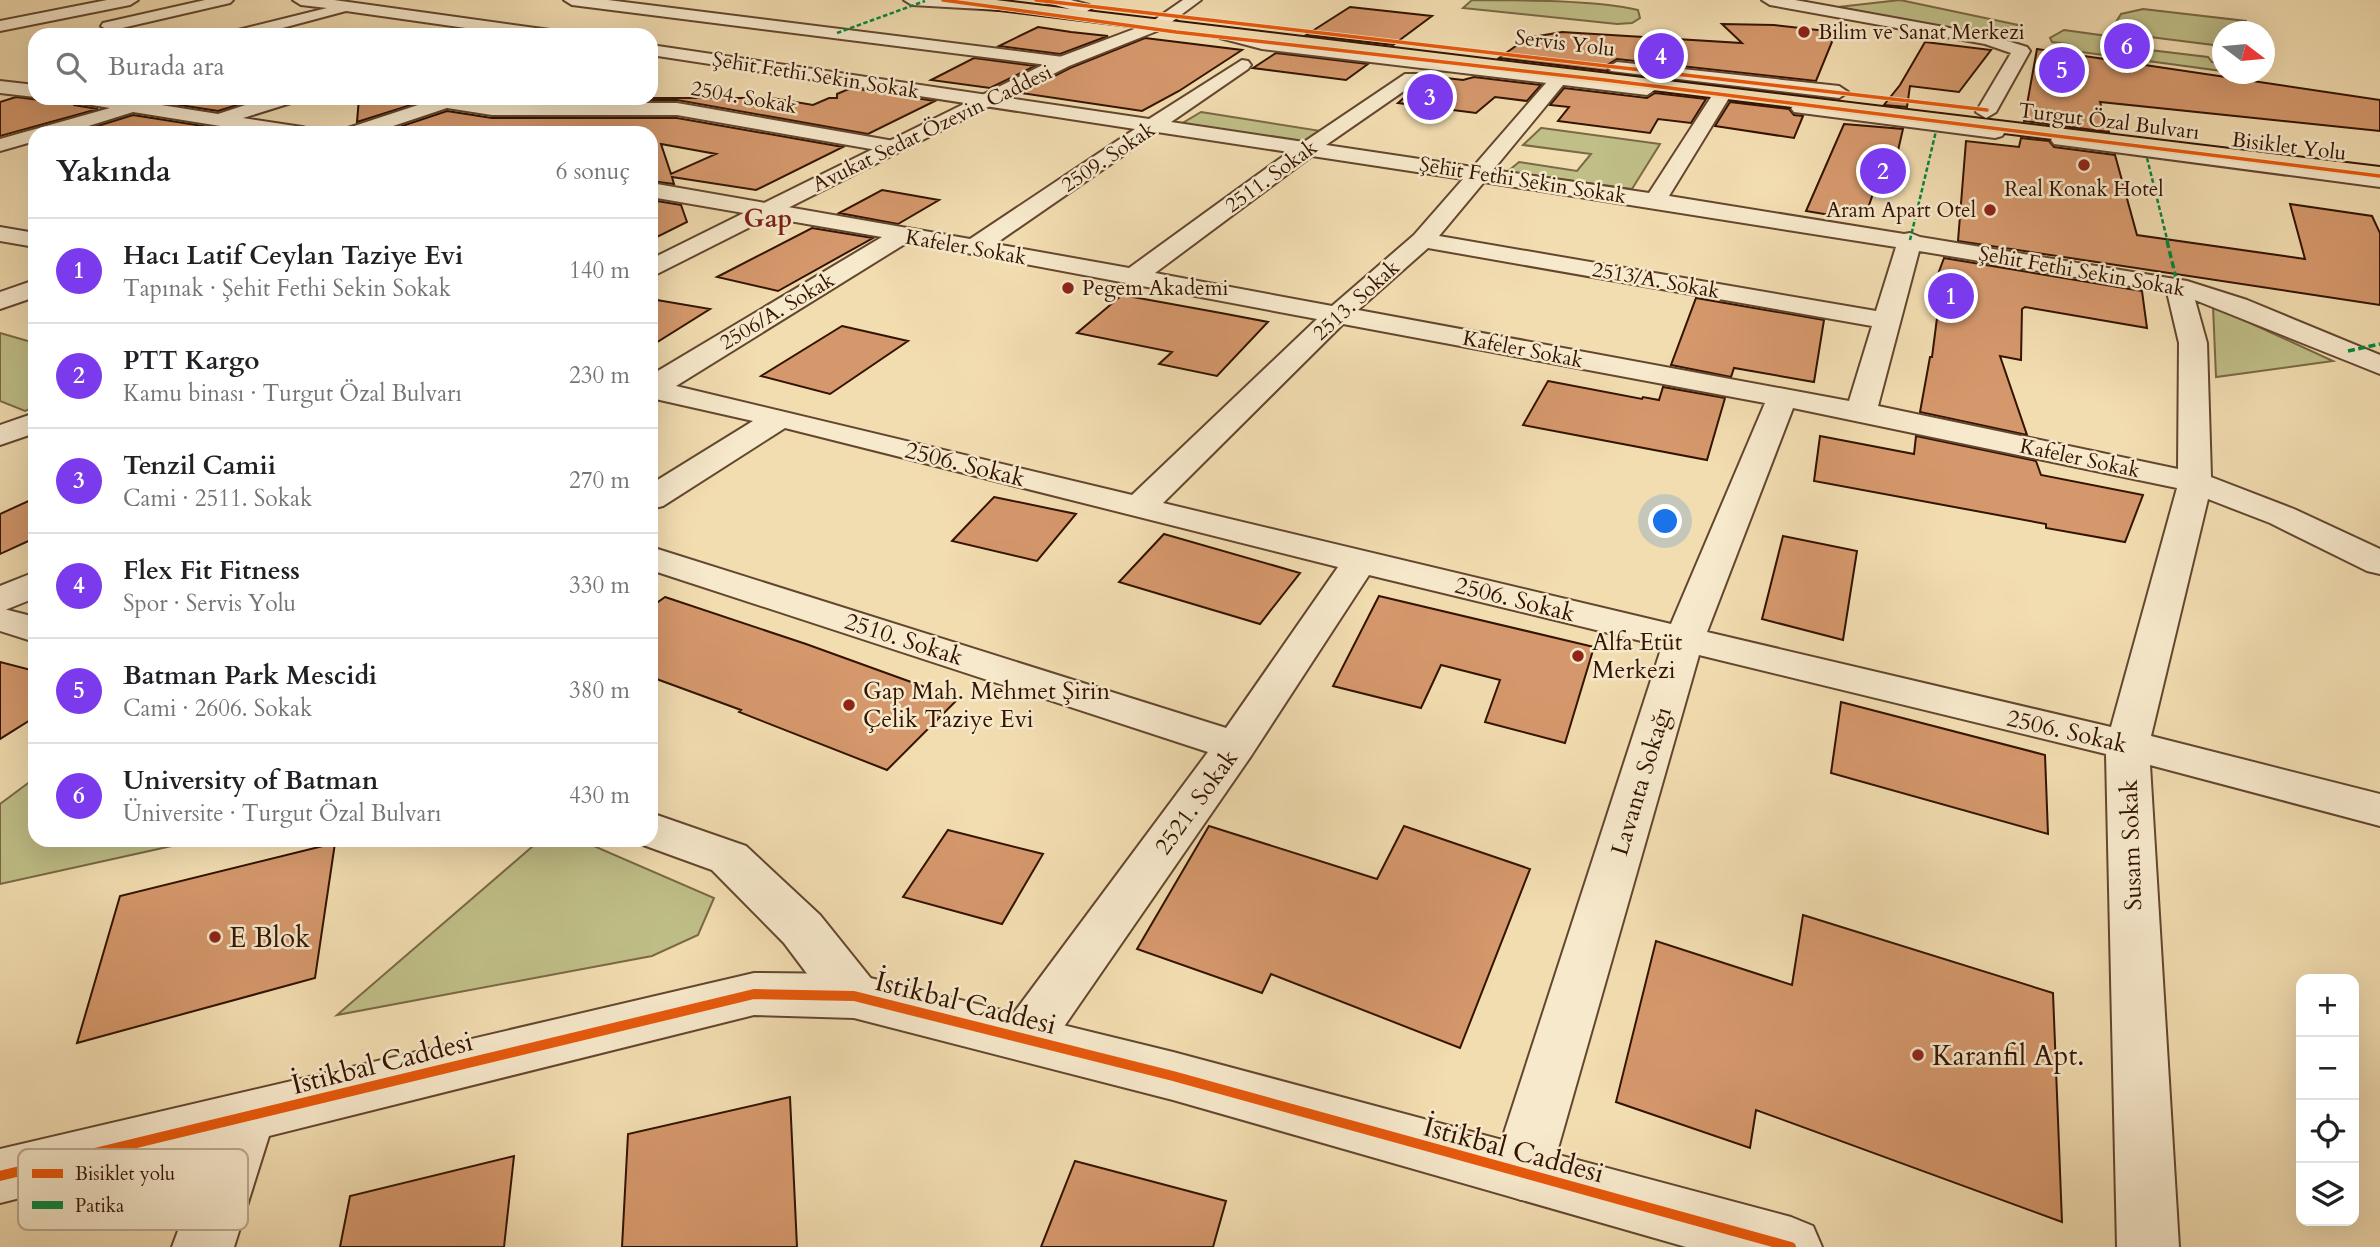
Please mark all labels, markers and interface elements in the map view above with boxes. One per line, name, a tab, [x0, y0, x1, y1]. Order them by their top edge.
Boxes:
place label: Bilim ve Sanat Merkezi	[1818, 18, 2025, 47]
pin: 6	[2104, 20, 2150, 72]
north arrow	[2212, 21, 2275, 84]
street label: Servis Yolu	[1513, 23, 1617, 64]
marker: Bilim ve Sanat Merkezi	[1796, 24, 1812, 40]
search box	[28, 28, 658, 105]
pin: 4	[1638, 30, 1684, 82]
pin: 5	[2039, 44, 2085, 96]
street label: Şehit Fethi Sekin Sokak	[710, 45, 922, 106]
icon: search	[52, 48, 90, 86]
text: Burada ara	[108, 49, 225, 84]
street label: Avukat Sedat Özevin Caddesi	[807, 58, 1057, 199]
pin: 3	[1407, 71, 1453, 123]
street label: 2504. Sokak	[689, 74, 800, 121]
street label: Turgut Özal Bulvarı	[2017, 96, 2201, 147]
street label: 2509. Sokak	[1056, 115, 1162, 199]
street label: Bisiklet Yolu	[2230, 125, 2348, 168]
street label: 2511. Sokak	[1219, 133, 1324, 220]
pin: 2	[1860, 145, 1906, 197]
street label: Şehit Fethi Sekin Sokak	[1417, 150, 1629, 211]
text: Yakında	[56, 151, 171, 192]
text: 6 sonuç	[556, 156, 630, 187]
marker: Real Konak Hotel	[2076, 157, 2092, 173]
place label: Real Konak Hotel	[2004, 175, 2164, 204]
place label: Aram Apart Otel	[1826, 196, 1976, 225]
district label: Gap	[744, 201, 792, 236]
marker: Aram Apart Otel	[1982, 202, 1998, 218]
street label: Kafeler Sokak	[903, 223, 1029, 273]
text: Hacı Latif Ceylan Taziye Evi	[123, 238, 463, 273]
street label: Şehit Fethi Sekin Sokak	[1976, 239, 2188, 304]
street label: 2513. Sokak	[1307, 253, 1407, 347]
text: 1	[73, 255, 85, 286]
text: 140 m	[569, 255, 630, 286]
street label: 2513/A. Sokak	[1590, 255, 1723, 306]
street label: 2506/A. Sokak	[714, 265, 841, 357]
pin: 1	[1928, 270, 1974, 322]
text: Tapınak · Şehit Fethi Sekin Sokak	[123, 273, 451, 304]
place label: Pegem Akademi	[1082, 274, 1228, 303]
marker: Pegem Akademi	[1060, 280, 1076, 296]
street label: Kafeler Sokak	[1460, 324, 1586, 376]
text: PTT Kargo	[123, 343, 259, 378]
text: 2	[73, 360, 85, 391]
text: 230 m	[569, 360, 630, 391]
text: Kamu binası · Turgut Özal Bulvarı	[123, 378, 462, 409]
street label: Kafeler Sokak	[2017, 432, 2143, 486]
street label: 2506. Sokak	[901, 434, 1029, 495]
text: Tenzil Camii	[123, 448, 276, 483]
text: 3	[73, 465, 85, 496]
text: 270 m	[569, 465, 630, 496]
text: Cami · 2511. Sokak	[123, 483, 312, 514]
your location	[1648, 504, 1682, 538]
text: Flex Fit Fitness	[123, 553, 300, 588]
street label: 2506. Sokak	[1451, 569, 1579, 630]
text: 4	[73, 570, 85, 601]
text: 330 m	[569, 570, 630, 601]
text: Spor · Servis Yolu	[123, 588, 296, 619]
street label: 2510. Sokak	[840, 605, 967, 674]
place label: Alfa Etüt Merkezi	[1592, 626, 1683, 687]
marker: Alfa Etüt Merkezi	[1570, 648, 1586, 664]
text: Batman Park Mescidi	[123, 658, 377, 693]
text: 5	[73, 675, 85, 706]
text: 380 m	[569, 675, 630, 706]
place label: Gap Mah. Mehmet Şirin Çelik Taziye Evi	[863, 675, 1110, 736]
text: Cami · 2606. Sokak	[123, 693, 312, 724]
marker: Gap Mah. Mehmet Şirin Çelik Taziye Evi	[841, 697, 857, 713]
street label: 2506. Sokak	[2003, 702, 2131, 761]
street label: Lavanta Sokağı	[1603, 703, 1680, 860]
street label: 2521. Sokak	[1147, 743, 1246, 862]
text: University of Batman	[123, 763, 378, 798]
street label: Susam Sokak	[2113, 779, 2150, 911]
text: 6	[73, 780, 85, 811]
text: 430 m	[569, 780, 630, 811]
text: Üniversite · Turgut Özal Bulvarı	[123, 798, 441, 829]
place label: E Blok	[229, 919, 310, 957]
marker: E Blok	[207, 929, 223, 945]
street label: İstikbal Caddesi	[871, 962, 1061, 1044]
map controls	[2296, 974, 2359, 1226]
button: +	[2296, 974, 2359, 1037]
street label: İstikbal Caddesi	[288, 1022, 477, 1104]
place label: Karanfil Apt.	[1932, 1037, 2084, 1075]
button: −	[2296, 1037, 2359, 1100]
marker: Karanfil Apt.	[1910, 1047, 1926, 1063]
button: locate	[2296, 1100, 2359, 1163]
street label: İstikbal Caddesi	[1419, 1108, 1608, 1192]
legend	[18, 1149, 248, 1230]
text: Bisiklet yolu	[75, 1161, 175, 1187]
button: layers	[2296, 1163, 2359, 1226]
text: Patika	[75, 1193, 124, 1219]

